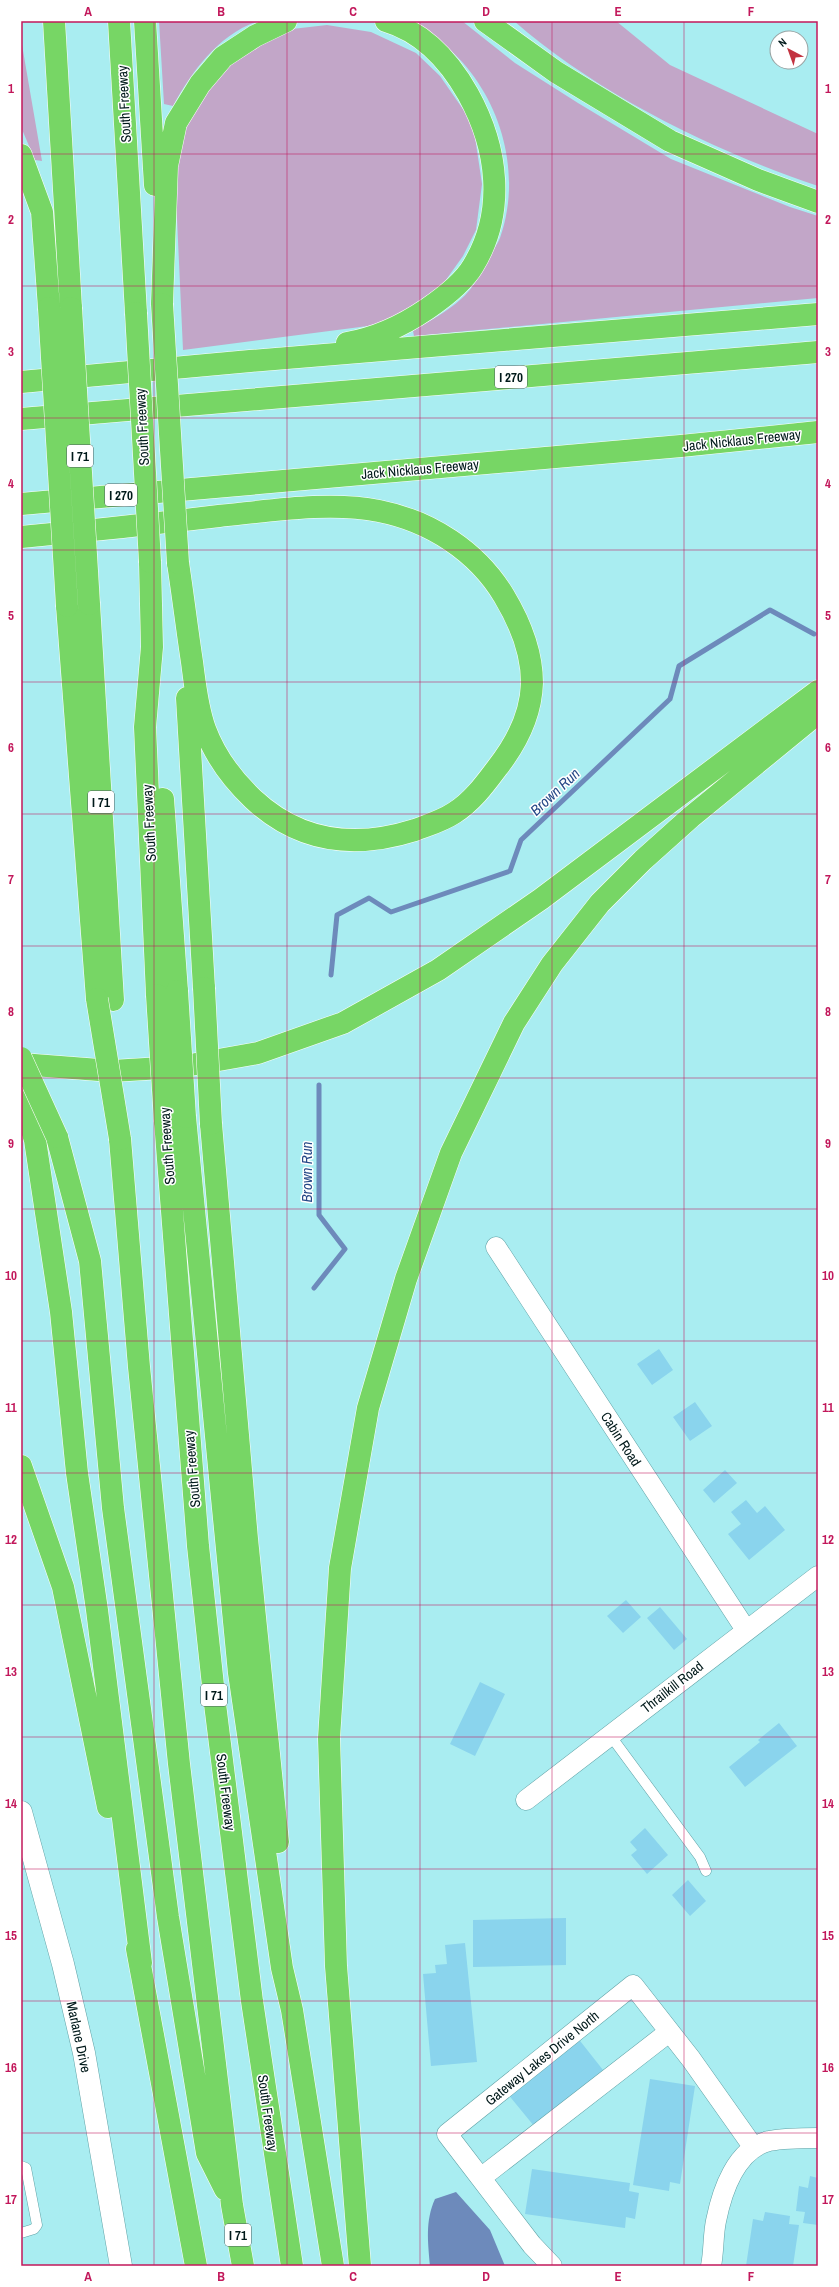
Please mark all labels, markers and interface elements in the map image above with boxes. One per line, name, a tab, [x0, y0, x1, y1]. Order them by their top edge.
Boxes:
text: A	[84, 3, 92, 20]
text: B	[217, 3, 225, 20]
text: C	[349, 3, 357, 20]
text: D	[482, 3, 490, 20]
text: E	[614, 3, 622, 20]
text: F	[748, 3, 755, 20]
north arrow	[769, 30, 809, 70]
text: N	[775, 35, 789, 50]
street label: South Freeway	[113, 65, 135, 143]
text: 1	[8, 80, 14, 97]
text: 1	[825, 80, 831, 97]
text: 2	[8, 211, 14, 228]
text: 2	[825, 211, 831, 228]
text: 3	[8, 343, 14, 360]
text: 3	[825, 343, 831, 360]
road number: I 270	[495, 366, 527, 388]
street label: South Freeway	[131, 388, 153, 466]
street label: Jack Nicklaus Freeway	[682, 425, 802, 455]
road number: I 71	[67, 445, 93, 467]
street label: Jack Nicklaus Freeway	[360, 455, 480, 483]
text: 4	[8, 475, 14, 492]
text: 4	[825, 475, 831, 492]
road number: I 270	[105, 484, 137, 506]
text: 5	[8, 607, 14, 624]
text: 5	[825, 607, 831, 624]
text: 6	[8, 739, 14, 756]
text: 6	[825, 739, 831, 756]
water label: Brown Run	[525, 763, 584, 820]
street label: South Freeway	[138, 784, 160, 862]
road number: I 71	[88, 791, 114, 813]
text: 7	[8, 871, 14, 888]
text: 7	[825, 871, 831, 888]
text: 8	[8, 1003, 14, 1020]
text: 8	[825, 1003, 831, 1020]
street label: South Freeway	[155, 1107, 179, 1185]
text: 9	[8, 1135, 14, 1152]
text: 9	[825, 1135, 831, 1152]
water label: Brown Run	[296, 1141, 317, 1202]
text: 10	[5, 1267, 17, 1284]
text: 10	[822, 1267, 834, 1284]
text: 11	[5, 1399, 17, 1416]
text: 11	[822, 1399, 834, 1416]
street label: Cabin Road	[597, 1408, 645, 1470]
street label: South Freeway	[180, 1430, 204, 1508]
text: 12	[5, 1531, 17, 1548]
text: 12	[822, 1531, 834, 1548]
street label: Thrailkill Road	[637, 1657, 707, 1717]
text: 13	[5, 1663, 17, 1680]
text: 13	[822, 1663, 834, 1680]
road number: I 71	[201, 1684, 227, 1706]
street label: South Freeway	[212, 1753, 240, 1832]
text: 14	[5, 1795, 17, 1812]
text: 14	[822, 1795, 834, 1812]
text: 15	[5, 1927, 17, 1944]
text: 15	[822, 1927, 834, 1944]
street label: Marlane Drive	[63, 2000, 95, 2074]
street label: Gateway Lakes Drive North	[482, 2007, 602, 2109]
text: 16	[5, 2059, 17, 2076]
text: 16	[822, 2059, 834, 2076]
street label: South Freeway	[254, 2074, 282, 2153]
text: 17	[5, 2191, 17, 2208]
text: 17	[822, 2191, 834, 2208]
road number: I 71	[225, 2224, 251, 2246]
text: A	[84, 2268, 92, 2285]
text: B	[217, 2268, 225, 2285]
text: C	[349, 2268, 357, 2285]
text: D	[482, 2268, 490, 2285]
text: E	[614, 2268, 622, 2285]
text: F	[748, 2268, 755, 2285]

